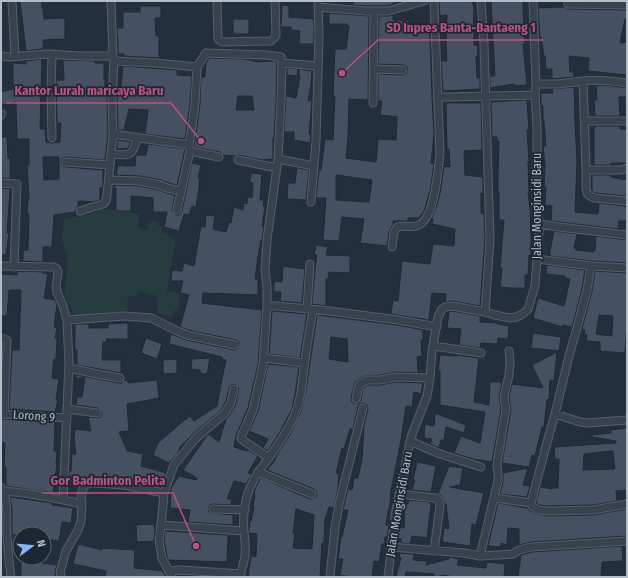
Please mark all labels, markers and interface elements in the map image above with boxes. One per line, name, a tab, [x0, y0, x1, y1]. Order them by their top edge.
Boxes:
callout: SD Inpres Banta-Bantaeng 1	[378, 15, 543, 40]
text: SD Inpres Banta-Bantaeng 1	[386, 20, 536, 35]
callout: Kantor Lurah maricaya Baru	[6, 78, 171, 103]
text: Kantor Lurah maricaya Baru	[14, 83, 164, 98]
street label: Jalan Monginsidi Baru	[530, 153, 544, 259]
street label: Lorong 9	[12, 408, 56, 424]
street label: Jalan Monginsidi Baru	[383, 450, 415, 558]
callout: Gor Badminton Pelita	[42, 468, 173, 493]
text: Gor Badminton Pelita	[51, 473, 166, 488]
north arrow	[12, 526, 52, 566]
text: N	[34, 538, 48, 548]

